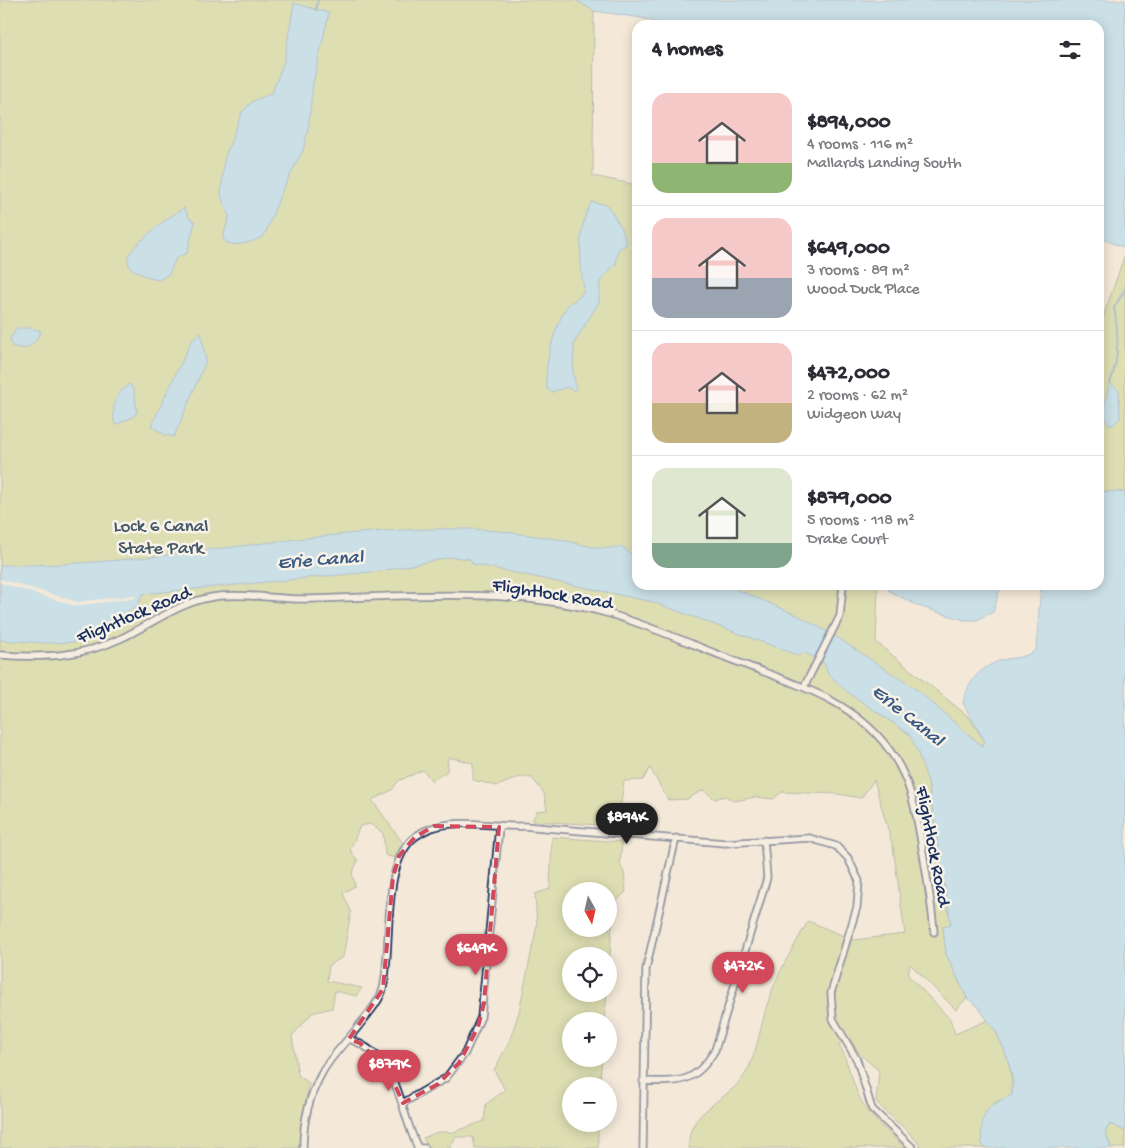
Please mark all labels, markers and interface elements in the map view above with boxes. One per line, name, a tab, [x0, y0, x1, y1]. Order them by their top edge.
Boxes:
icon: filters	[1056, 36, 1084, 64]
text: 4 homes	[652, 38, 723, 63]
text: $894,000	[807, 111, 891, 136]
icon: home	[692, 113, 752, 173]
text: 4 rooms · 116 m²	[807, 136, 913, 155]
text: Mallards Landing South	[807, 155, 962, 174]
text: $649,000	[807, 237, 890, 262]
icon: home	[692, 238, 752, 298]
text: 3 rooms · 89 m²	[807, 262, 909, 281]
text: Wood Duck Place	[807, 281, 920, 300]
text: $472,000	[807, 362, 890, 387]
icon: home	[692, 363, 752, 423]
text: 2 rooms · 62 m²	[807, 387, 908, 406]
text: Widgeon Way	[807, 406, 901, 425]
text: $879,000	[807, 487, 892, 512]
icon: home	[692, 488, 752, 548]
text: 5 rooms · 118 m²	[807, 512, 915, 531]
park label: Lock 6 Canal State Park	[114, 516, 208, 561]
text: Drake Court	[807, 531, 888, 550]
water label: Erie Canal	[277, 547, 365, 576]
street label: Flightlock Road	[490, 574, 616, 617]
street label: Flightlock Road	[73, 581, 197, 651]
water label: Erie Canal	[866, 681, 949, 754]
street label: Flightlock Road	[908, 784, 955, 910]
pin: $894K	[592, 802, 662, 845]
text: $894K	[607, 809, 647, 828]
north arrow	[562, 882, 618, 938]
map controls	[562, 882, 617, 1132]
pin: $649K	[441, 934, 511, 976]
text: $649K	[456, 940, 496, 959]
button: locate	[562, 947, 617, 1002]
pin: $472K	[708, 952, 778, 994]
text: $472K	[723, 958, 763, 977]
button: +	[562, 1012, 617, 1067]
pin: $879K	[354, 1050, 424, 1092]
text: $879K	[368, 1056, 410, 1075]
button: −	[562, 1077, 617, 1132]

